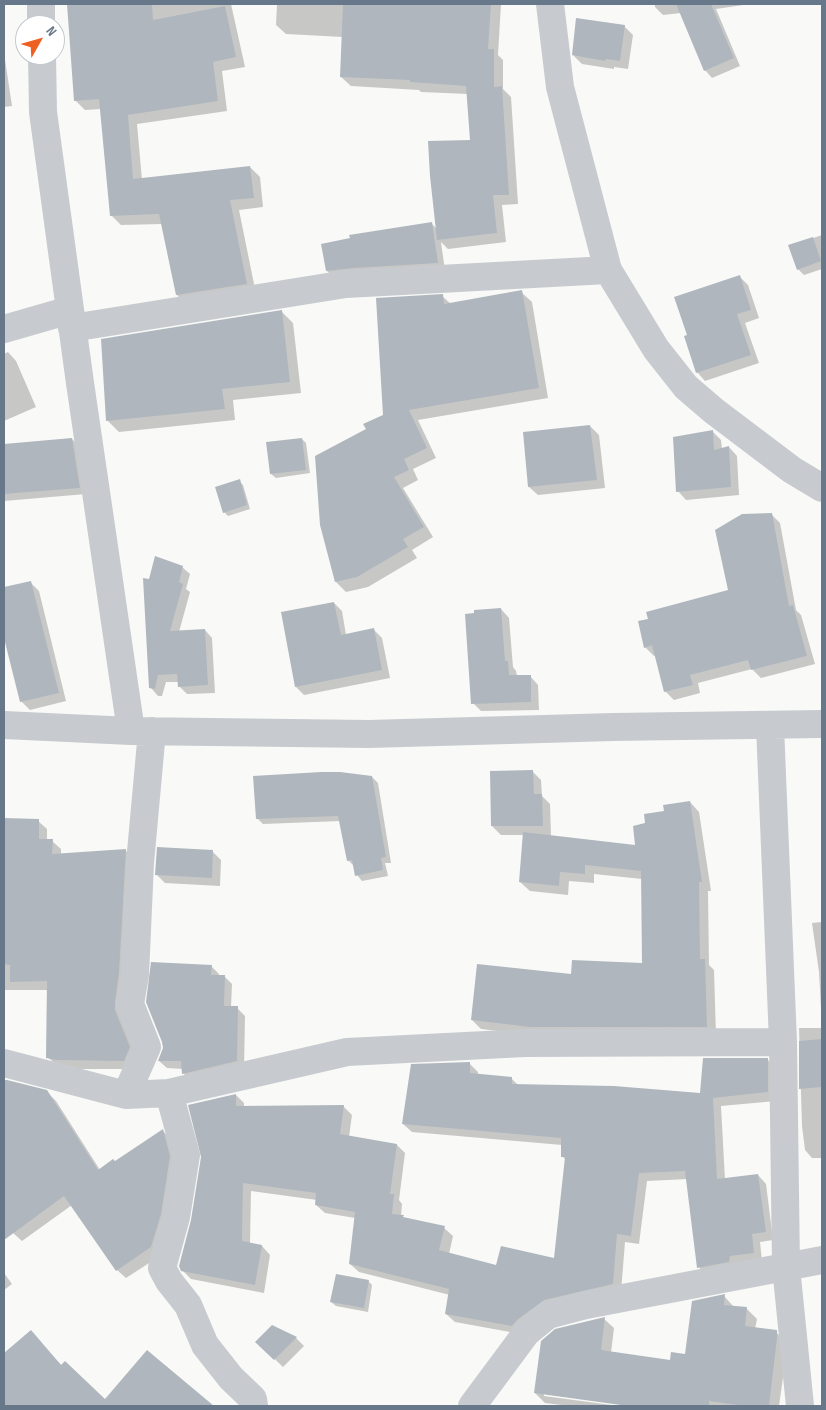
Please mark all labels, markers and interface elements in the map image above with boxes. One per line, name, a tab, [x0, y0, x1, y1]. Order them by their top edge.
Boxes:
north arrow	[15, 15, 65, 65]
text: N	[42, 23, 60, 39]

